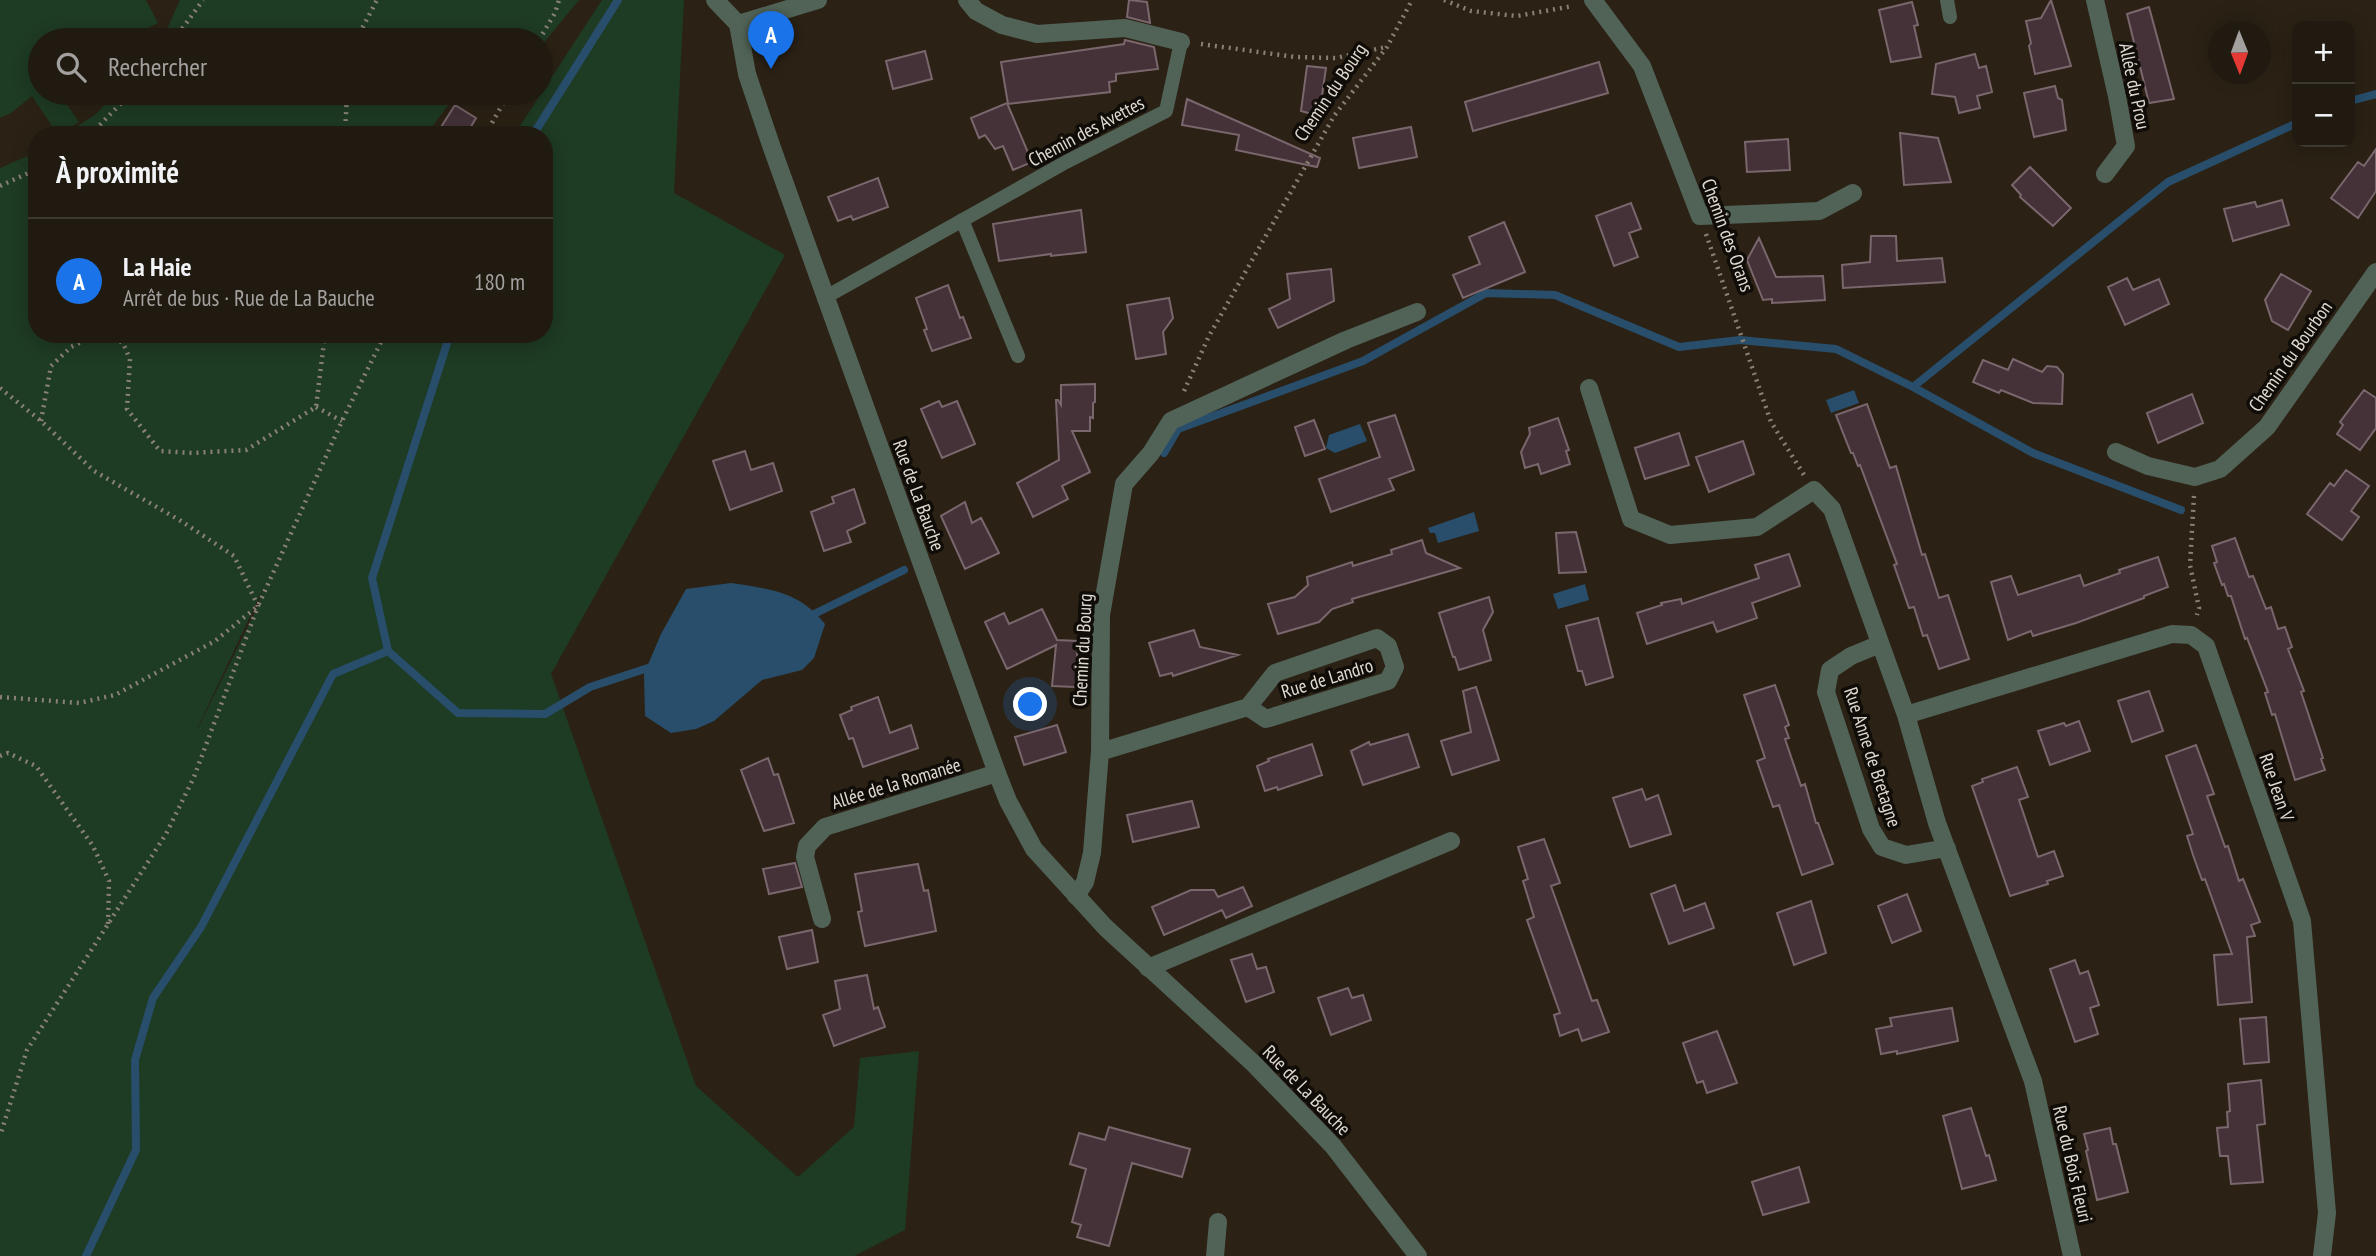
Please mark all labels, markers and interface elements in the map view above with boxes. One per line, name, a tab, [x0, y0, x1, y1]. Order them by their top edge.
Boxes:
pin: A	[748, 11, 794, 69]
north arrow	[2208, 21, 2271, 84]
map controls	[2292, 21, 2355, 147]
button: +	[2292, 21, 2355, 84]
search box	[28, 28, 553, 105]
street label: Chemin du Bourg	[1288, 38, 1372, 146]
street label: Allée du Prou	[2114, 41, 2156, 131]
icon: search	[52, 48, 90, 86]
text: Rechercher	[108, 50, 207, 83]
button: −	[2292, 84, 2355, 147]
street label: Chemin des Avettes	[1024, 90, 1148, 172]
text: À proximité	[56, 152, 179, 191]
street label: Chemin des Orans	[1696, 175, 1760, 295]
text: La Haie	[123, 250, 192, 283]
text: A	[73, 267, 85, 296]
text: 180 m	[474, 267, 525, 296]
text: Arrêt de bus · Rue de La Bauche	[123, 283, 375, 312]
street label: Chemin du Bourbon	[2243, 296, 2337, 416]
street label: Rue de La Bauche	[888, 436, 950, 554]
street label: Chemin du Bourg	[1067, 593, 1097, 707]
street label: Rue de Landro	[1278, 653, 1376, 703]
street label: Rue Anne de Bretagne	[1839, 684, 1907, 830]
your location	[1013, 687, 1047, 721]
street label: Rue Jean V	[2254, 750, 2300, 824]
street label: Allée de la Romanée	[828, 752, 964, 814]
street label: Rue de La Bauche	[1258, 1040, 1356, 1140]
street label: Rue du Bois Fleuri	[2048, 1103, 2098, 1225]

